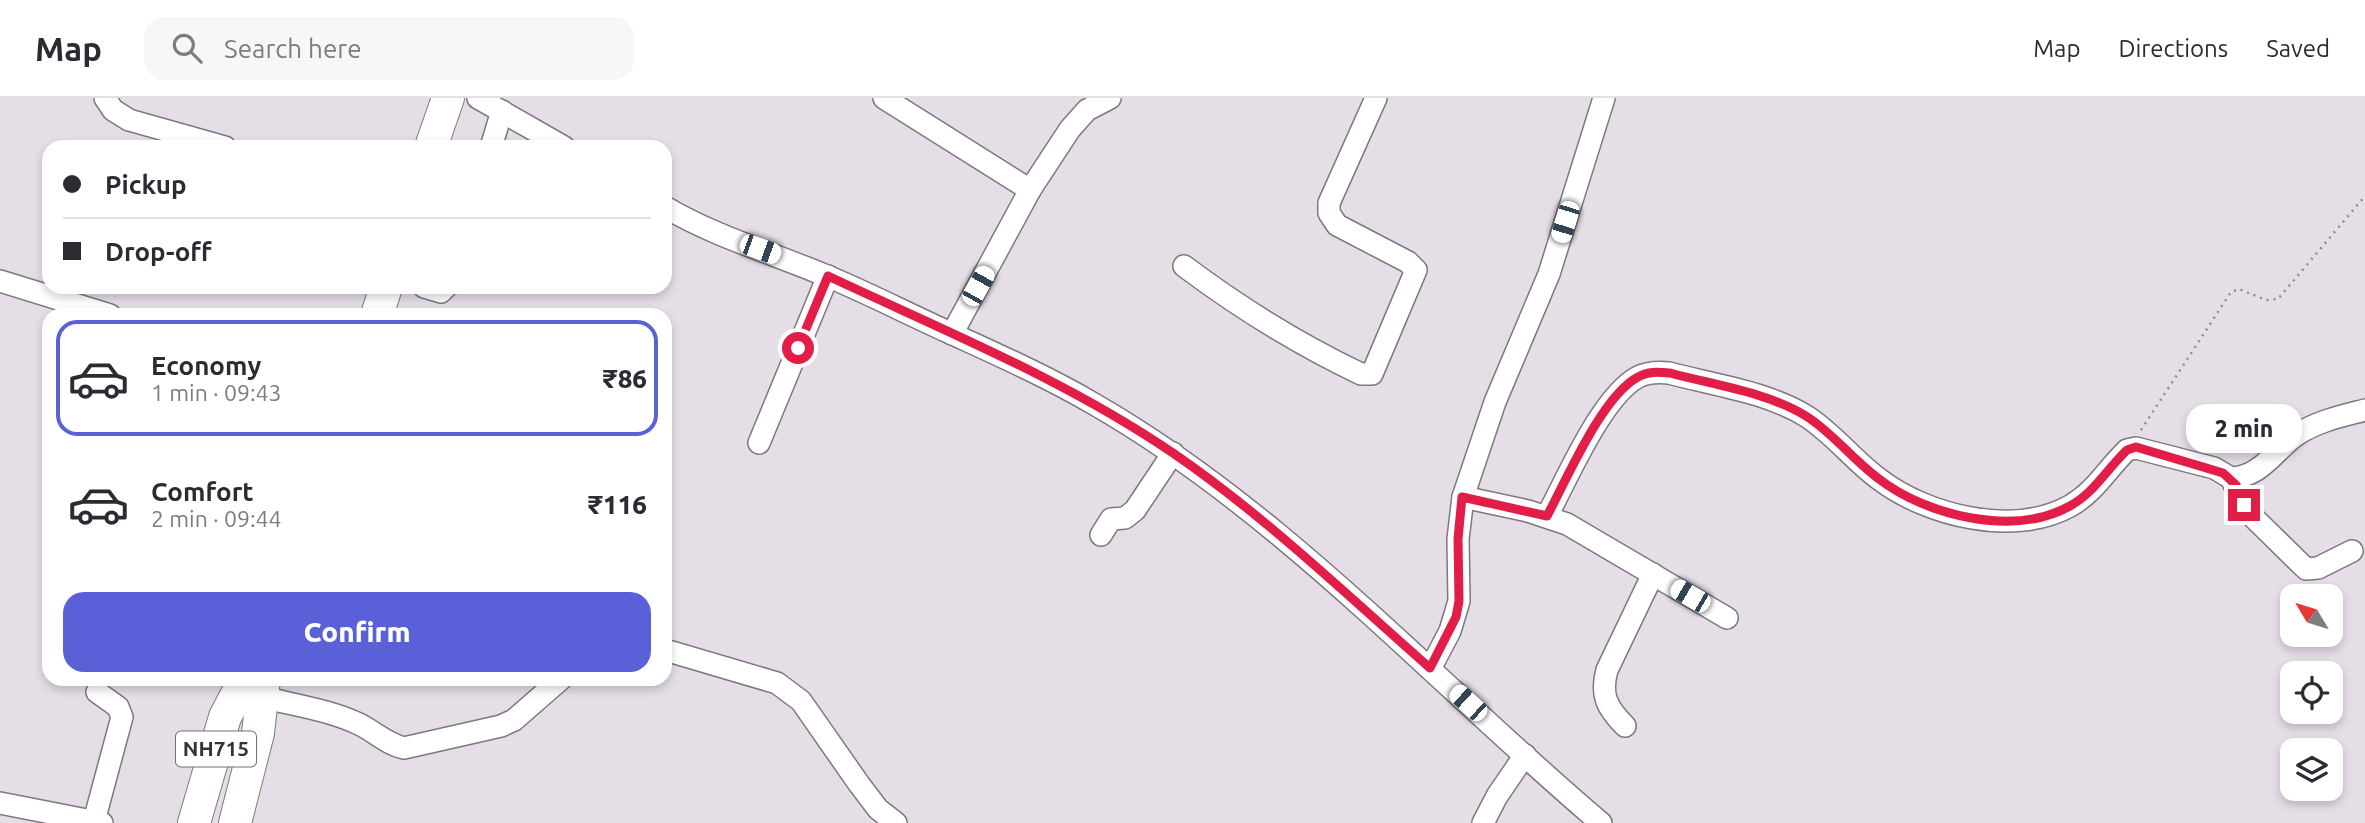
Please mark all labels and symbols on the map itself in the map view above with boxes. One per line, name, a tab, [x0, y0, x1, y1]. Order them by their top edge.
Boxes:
car	[1549, 199, 1582, 245]
car	[737, 232, 784, 266]
car	[959, 263, 998, 309]
route start	[782, 332, 814, 364]
callout: 2 min	[2186, 404, 2302, 452]
route end	[2228, 489, 2260, 521]
car	[1667, 576, 1714, 616]
north arrow	[2280, 584, 2343, 648]
car	[1446, 681, 1491, 725]
road number: NH715	[176, 732, 256, 766]

